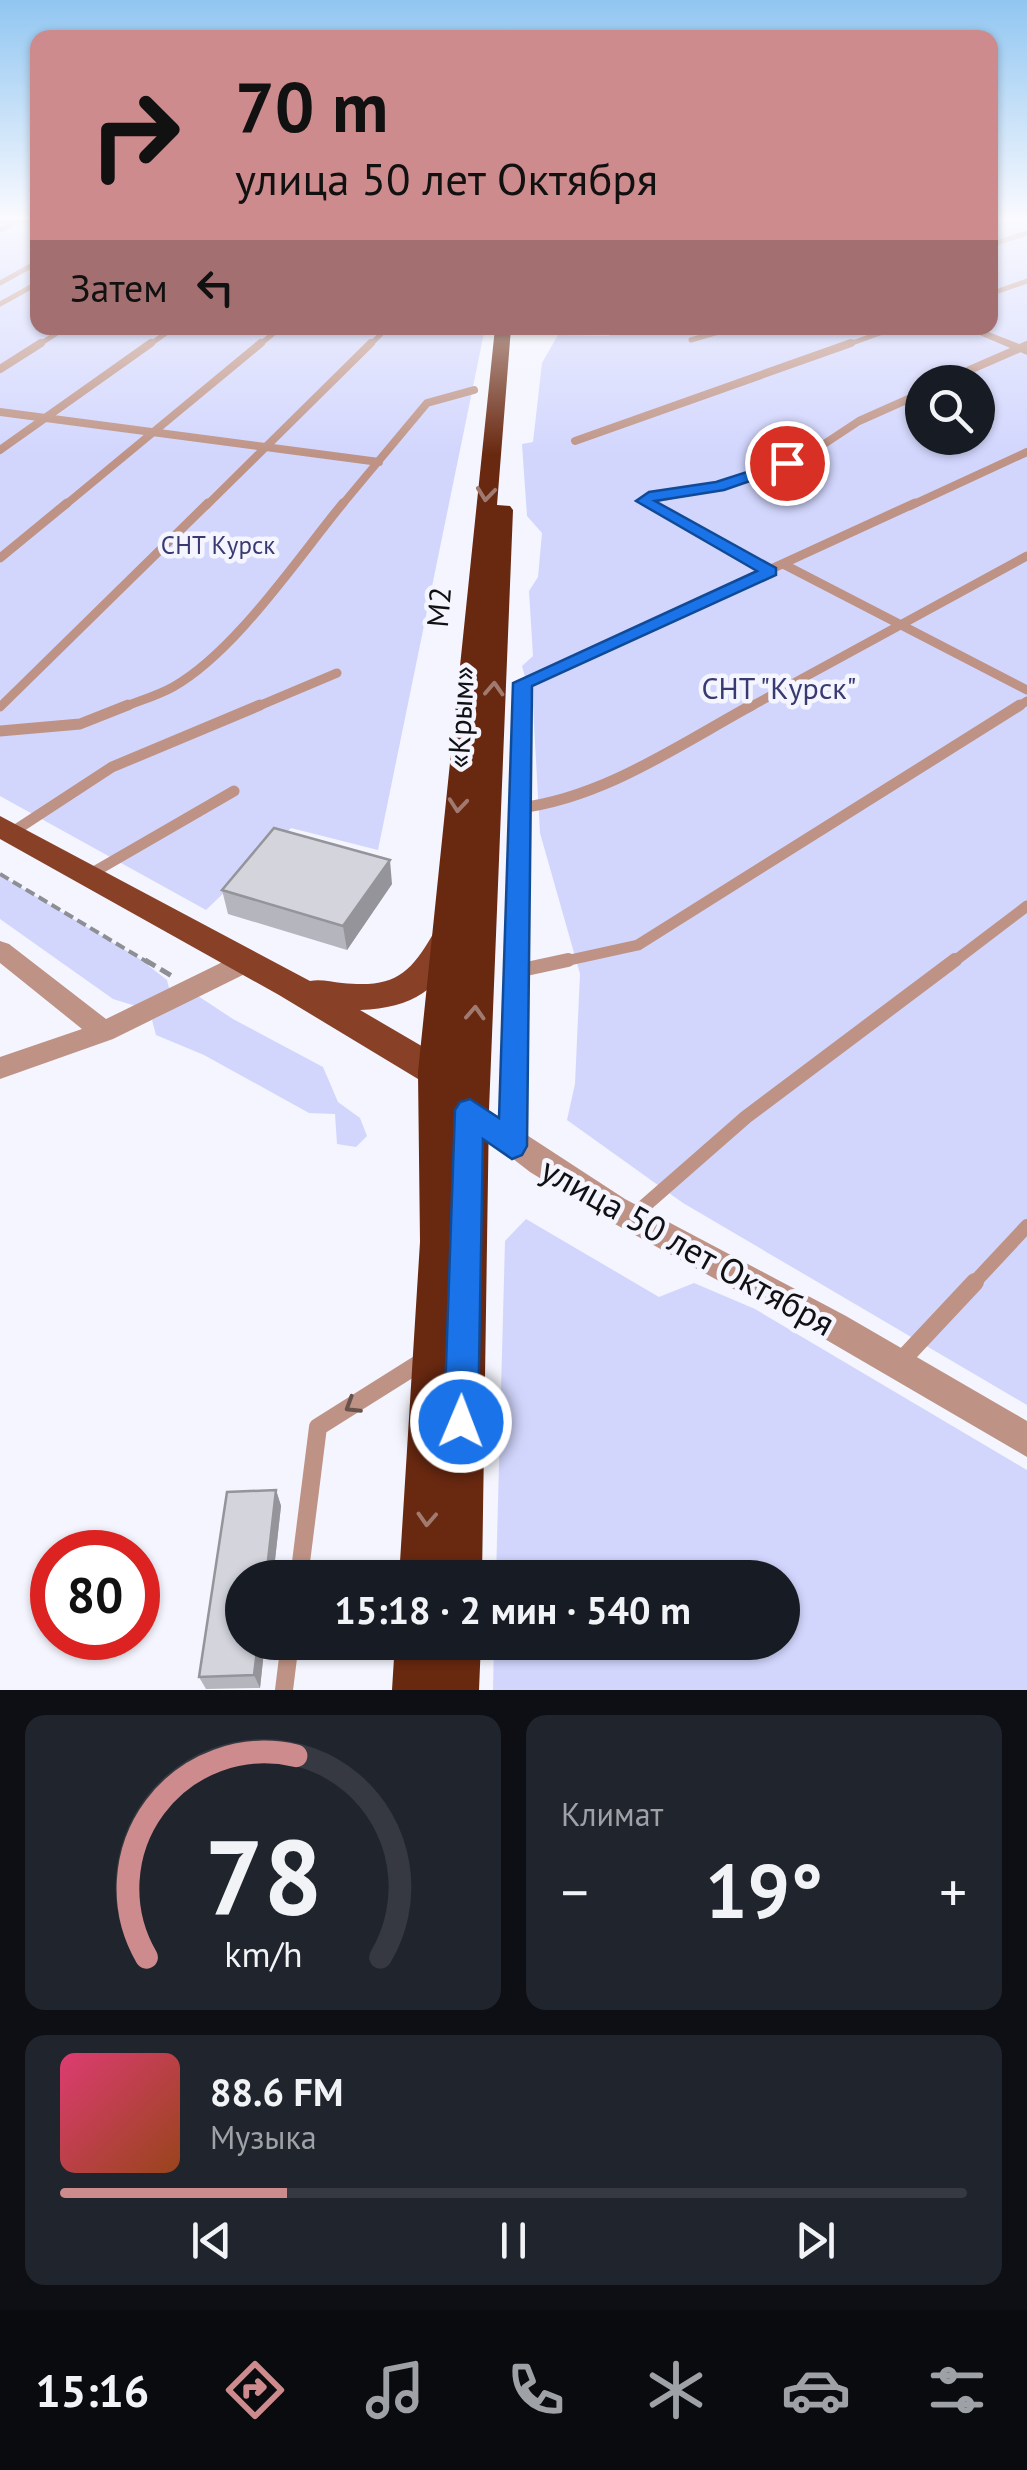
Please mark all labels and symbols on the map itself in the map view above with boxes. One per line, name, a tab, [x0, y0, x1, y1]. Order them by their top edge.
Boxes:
pin	[745, 421, 830, 506]
one-way arrow	[475, 487, 497, 503]
park label: СНТ Курск	[161, 529, 275, 561]
street label: М2	[417, 585, 459, 629]
street label: «Крым»	[438, 665, 482, 769]
park label: СНТ "Курск"	[701, 668, 857, 707]
one-way arrow	[483, 680, 504, 696]
one-way arrow	[447, 797, 469, 813]
one-way arrow	[464, 1005, 485, 1021]
street label: улица 50 лет Октября	[533, 1146, 843, 1346]
position arrow	[409, 1370, 513, 1474]
one-way arrow	[345, 1393, 363, 1412]
one-way arrow	[416, 1512, 437, 1528]
speed limit sign: 80	[30, 1530, 160, 1660]

